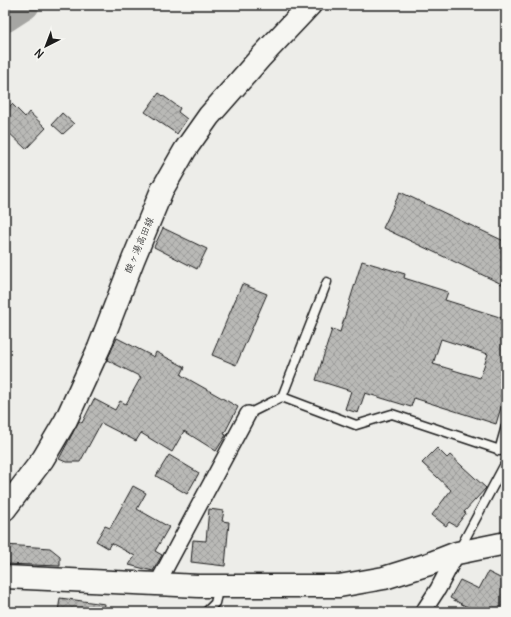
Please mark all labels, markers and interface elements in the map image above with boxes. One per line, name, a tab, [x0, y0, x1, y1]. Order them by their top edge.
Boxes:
north arrow	[26, 26, 66, 66]
text: N	[32, 46, 47, 61]
street label: 酸ヶ湯高田線	[121, 215, 157, 275]

